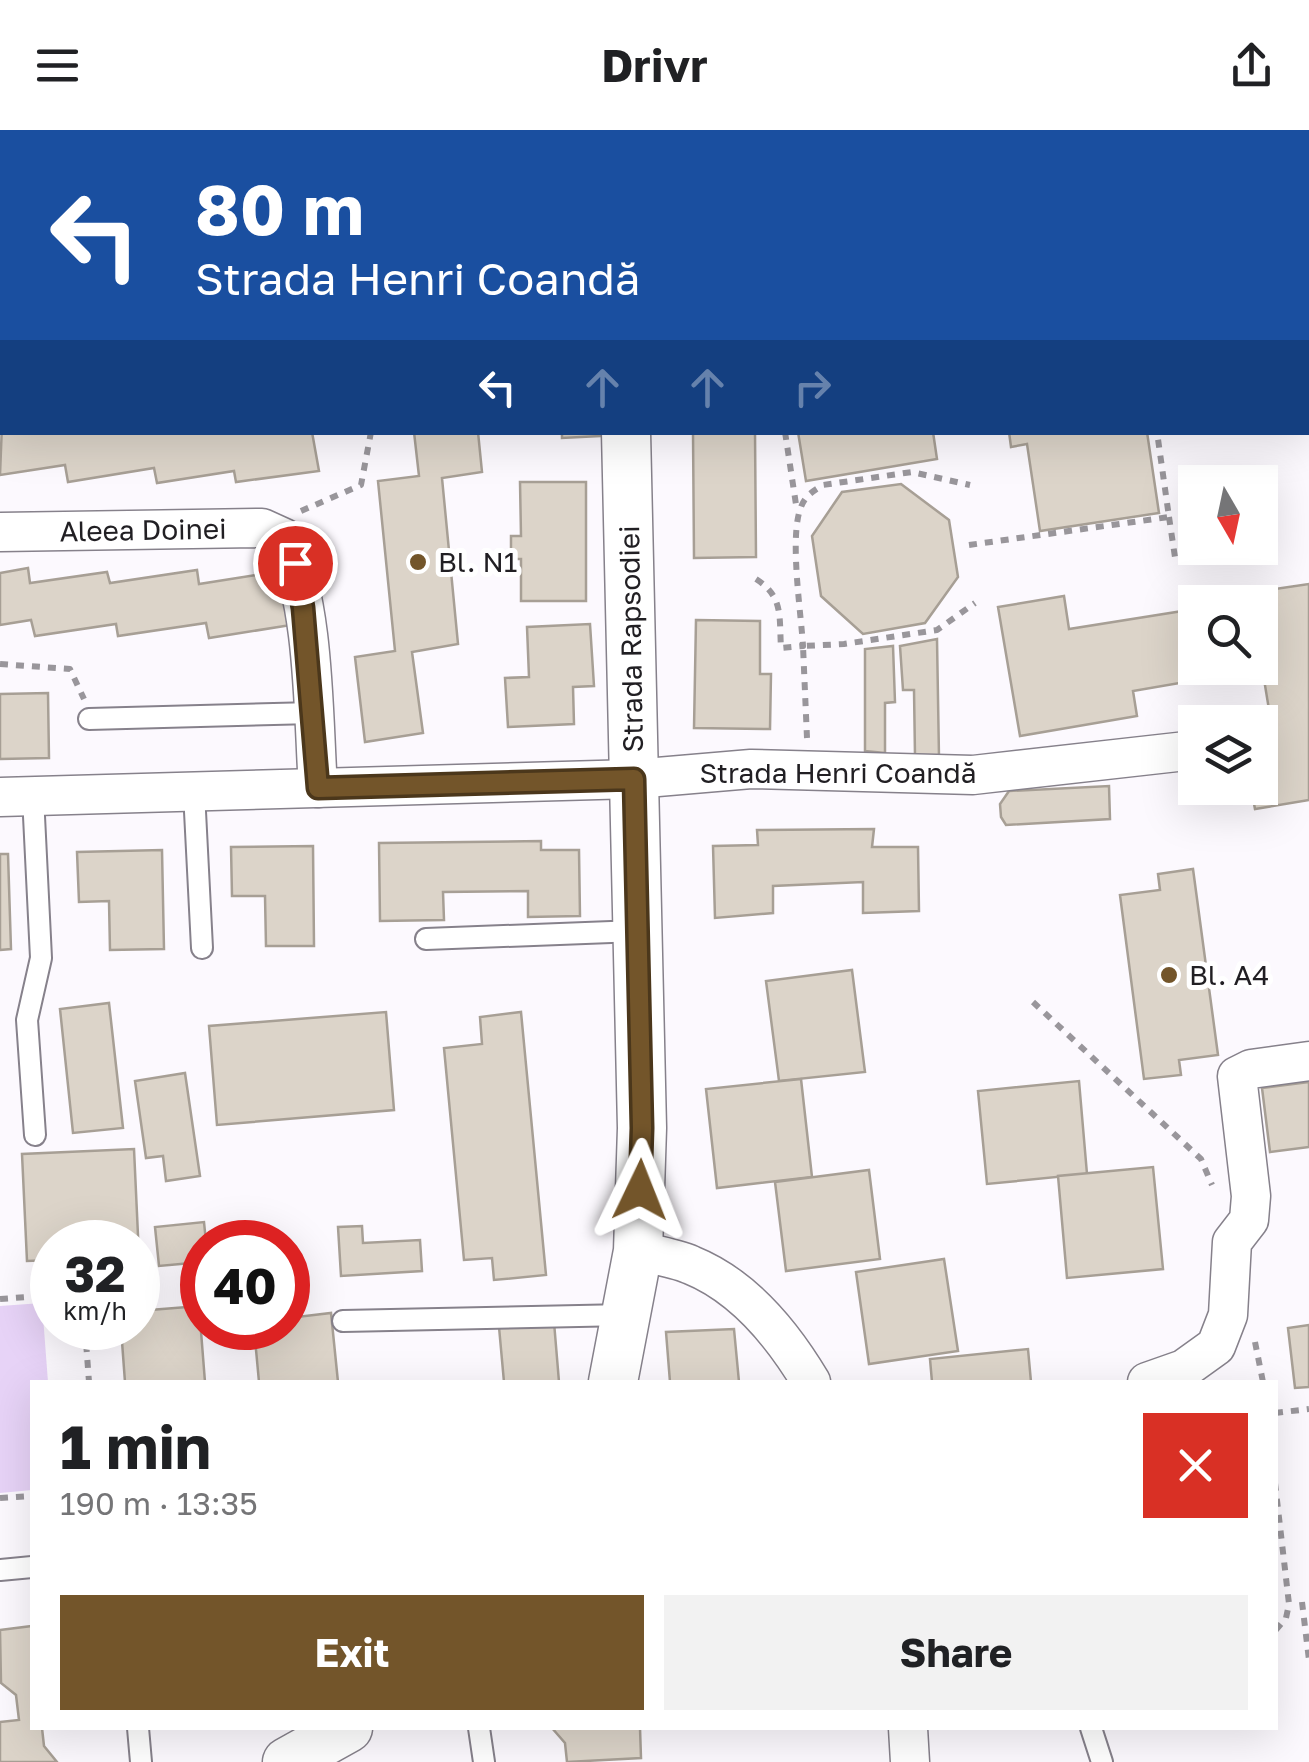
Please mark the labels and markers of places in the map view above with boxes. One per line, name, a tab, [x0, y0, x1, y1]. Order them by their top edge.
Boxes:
pin	[253, 521, 338, 606]
place label: Bl. N1	[438, 545, 517, 578]
marker: Bl. N1	[407, 551, 429, 573]
place label: Bl. A4	[1189, 958, 1269, 991]
marker: Bl. A4	[1158, 964, 1180, 986]

